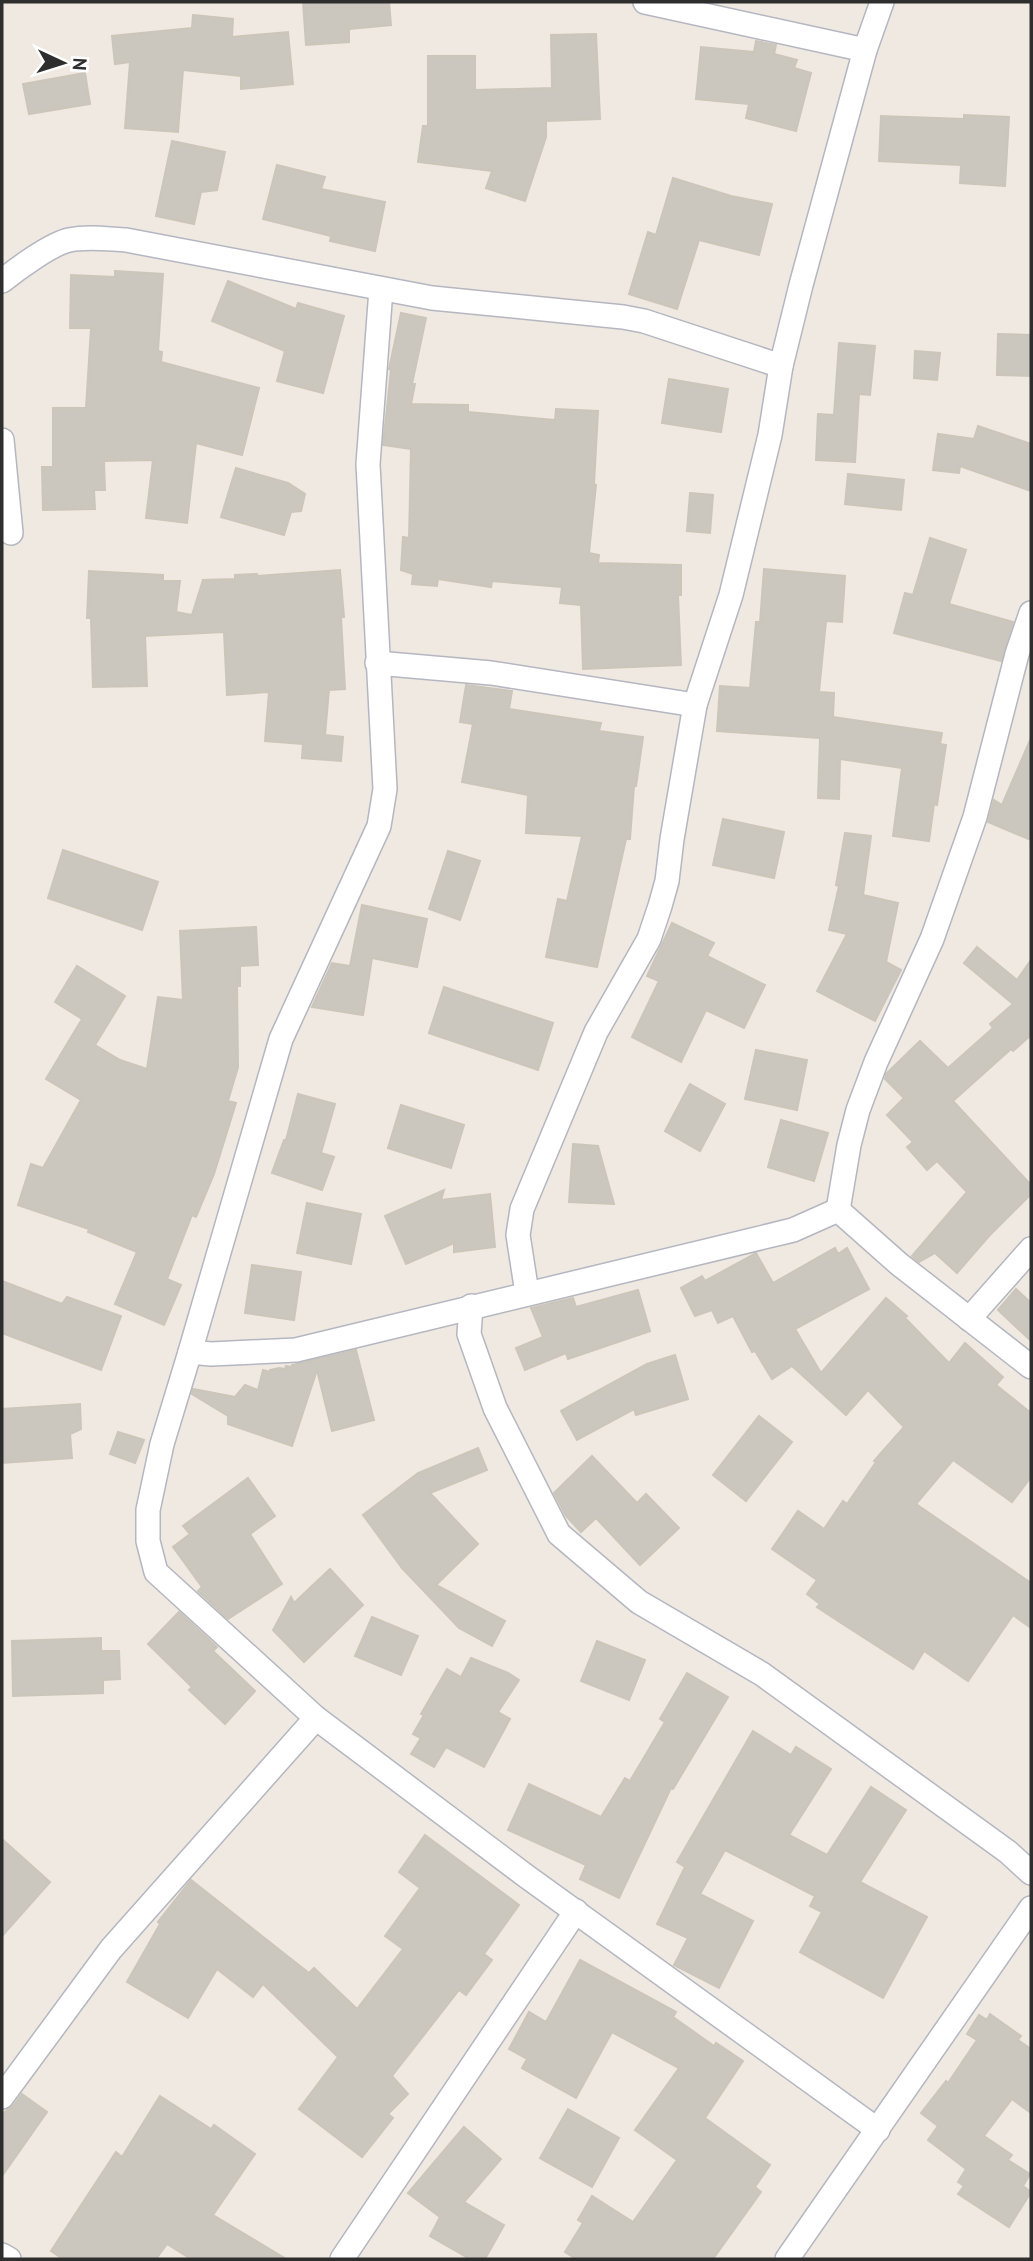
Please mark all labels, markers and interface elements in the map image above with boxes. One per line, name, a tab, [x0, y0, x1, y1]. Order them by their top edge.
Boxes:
north arrow	[28, 28, 98, 98]
text: N	[68, 57, 92, 71]

